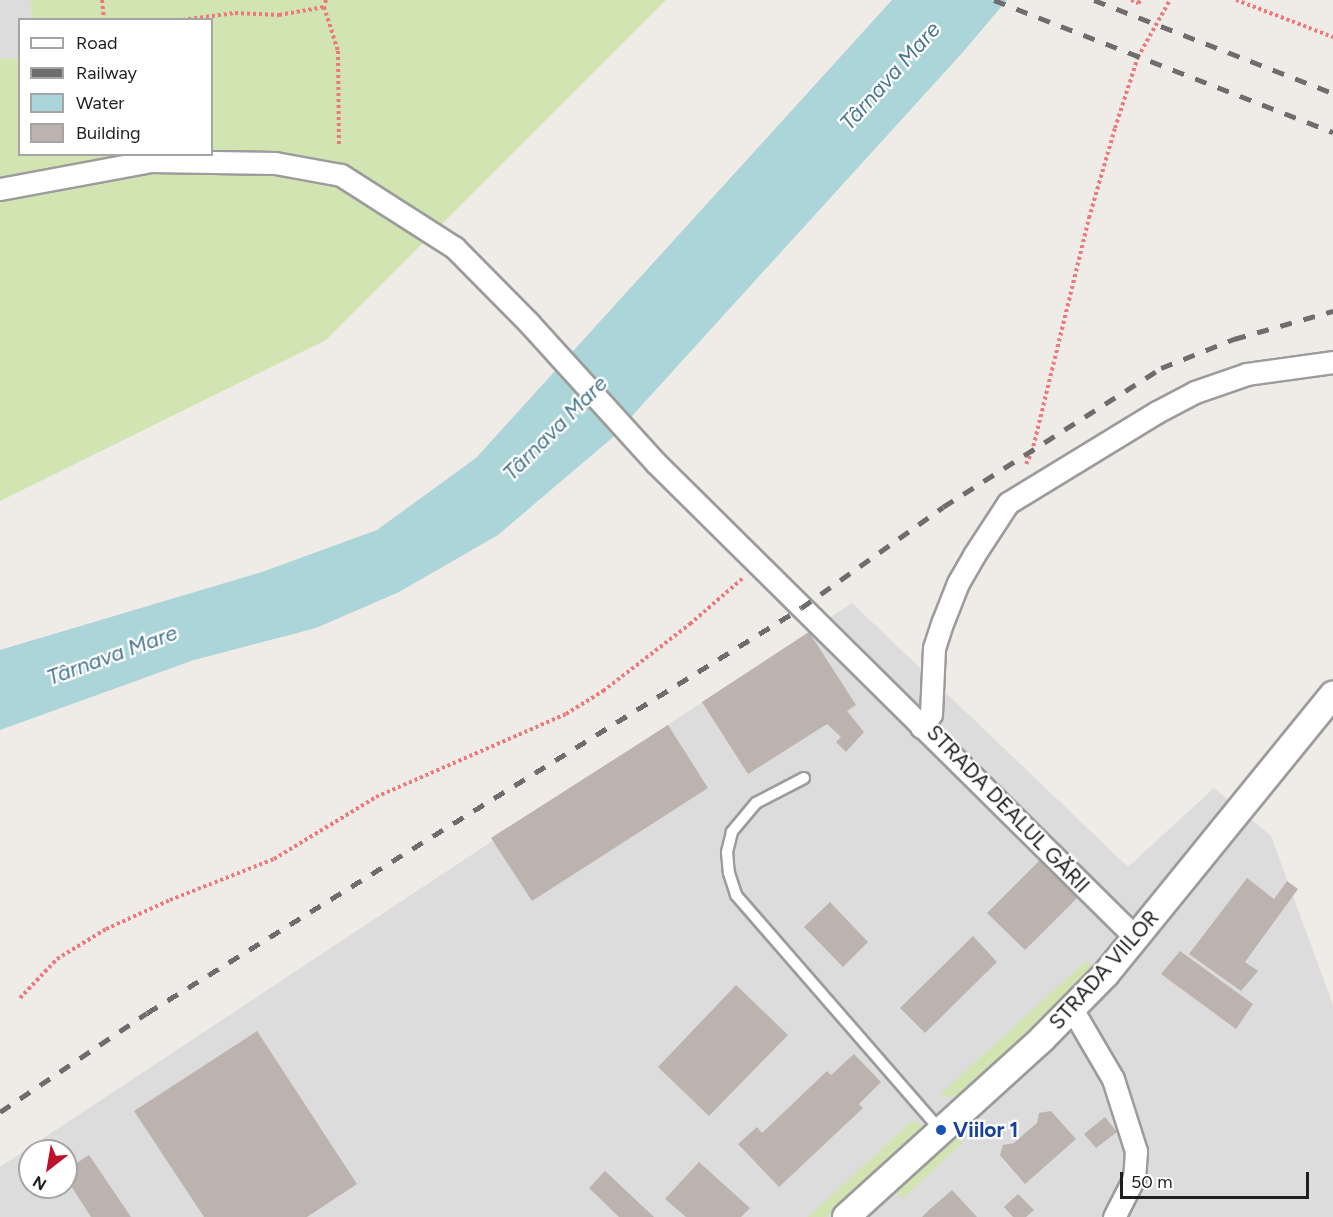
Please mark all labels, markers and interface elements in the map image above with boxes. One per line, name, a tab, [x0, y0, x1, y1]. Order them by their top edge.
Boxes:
water label: Târnava Mare	[834, 16, 946, 136]
legend	[18, 18, 213, 156]
text: Road	[76, 32, 117, 54]
text: Railway	[76, 62, 137, 84]
text: Water	[76, 92, 124, 114]
text: Building	[76, 122, 141, 144]
water label: Târnava Mare	[497, 370, 613, 486]
water label: Târnava Mare	[43, 619, 181, 691]
street label: STRADA DEALUL GĂRII	[921, 720, 1095, 898]
street label: STRADA VIILOR	[1044, 905, 1164, 1035]
place label: Viilor 1	[953, 1117, 1018, 1143]
marker: Viilor 1	[934, 1123, 948, 1137]
north arrow	[18, 1139, 78, 1199]
scale bar	[1123, 1160, 1312, 1198]
text: 50 m	[1131, 1171, 1173, 1193]
text: N	[29, 1172, 50, 1194]

